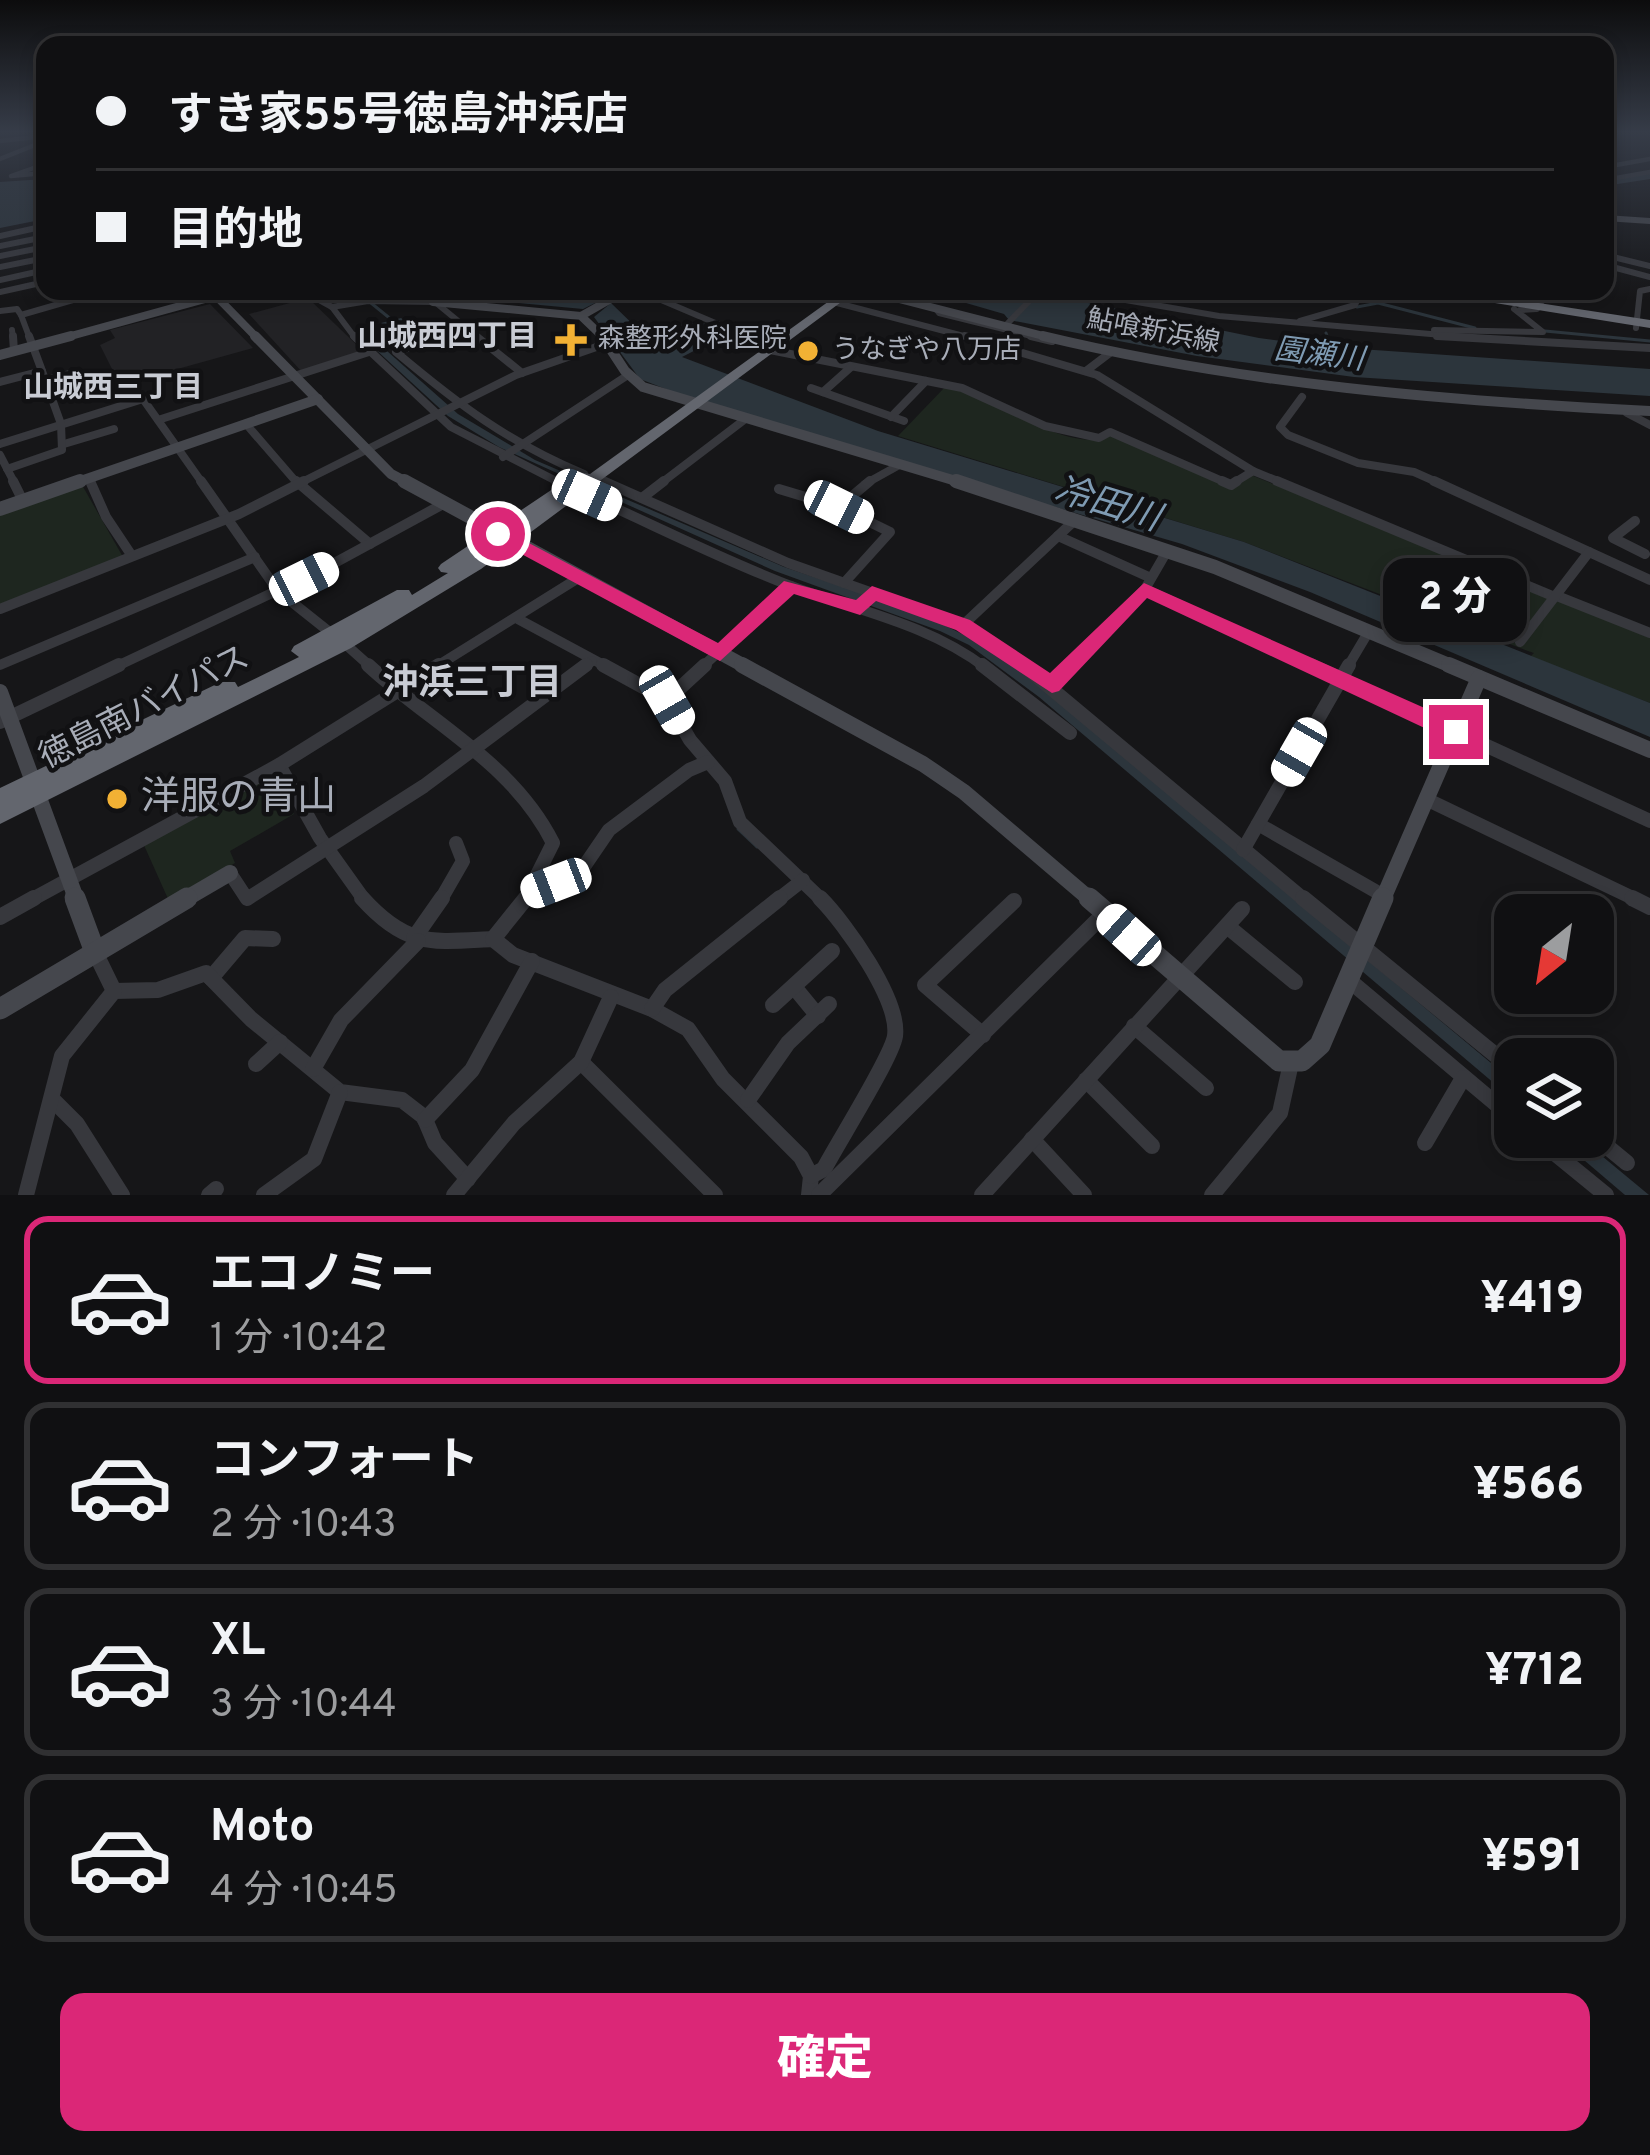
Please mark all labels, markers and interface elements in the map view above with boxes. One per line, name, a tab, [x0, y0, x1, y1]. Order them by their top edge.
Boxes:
text: すき家55号徳島沖浜店	[168, 89, 628, 146]
text: 目的地	[168, 204, 303, 261]
street label: 鮎喰新浜線	[1083, 302, 1223, 362]
district label: 山城西四丁目	[357, 320, 537, 357]
place label: 森整形外科医院	[598, 323, 787, 357]
marker: 森整形外科医院	[555, 324, 587, 356]
water label: 園瀬川	[1272, 332, 1369, 380]
place label: うなぎや八万店	[832, 334, 1021, 368]
marker: うなぎや八万店	[795, 338, 821, 364]
district label: 山城西三丁目	[23, 371, 203, 408]
car	[547, 464, 627, 526]
water label: 冷田川	[1049, 468, 1169, 545]
car	[799, 475, 879, 539]
route start	[471, 507, 525, 561]
car	[264, 547, 344, 611]
callout: 2 分	[1384, 558, 1528, 642]
text: 2 分	[1419, 575, 1491, 624]
street label: 徳島南バイパス	[33, 638, 257, 780]
car	[633, 660, 701, 740]
district label: 沖浜三丁目	[382, 662, 562, 708]
route end	[1429, 705, 1483, 759]
car	[1265, 712, 1333, 792]
place label: 洋服の青山	[141, 775, 336, 824]
marker: 洋服の青山	[104, 786, 130, 812]
car	[516, 853, 596, 913]
north arrow	[1494, 894, 1614, 1014]
map controls	[1494, 894, 1614, 1158]
car	[1090, 898, 1168, 972]
button: layers	[1494, 1038, 1614, 1158]
icon: car	[66, 1246, 174, 1354]
text: エコノミー	[210, 1248, 435, 1305]
text: ¥419	[1481, 1272, 1584, 1329]
text: 1 分 · 10:42	[210, 1316, 388, 1365]
icon: car	[66, 1432, 174, 1540]
text: コンフォート	[210, 1434, 479, 1491]
text: ¥566	[1473, 1458, 1584, 1515]
text: 2 分 · 10:43	[210, 1502, 396, 1551]
text: XL	[210, 1614, 265, 1671]
icon: car	[66, 1618, 174, 1726]
text: ¥712	[1485, 1644, 1584, 1701]
text: 3 分 · 10:44	[210, 1682, 397, 1731]
text: Moto	[210, 1800, 314, 1857]
icon: car	[66, 1804, 174, 1912]
text: ¥591	[1482, 1830, 1584, 1887]
text: 4 分 · 10:45	[210, 1868, 398, 1917]
button: 確定	[60, 1993, 1590, 2131]

